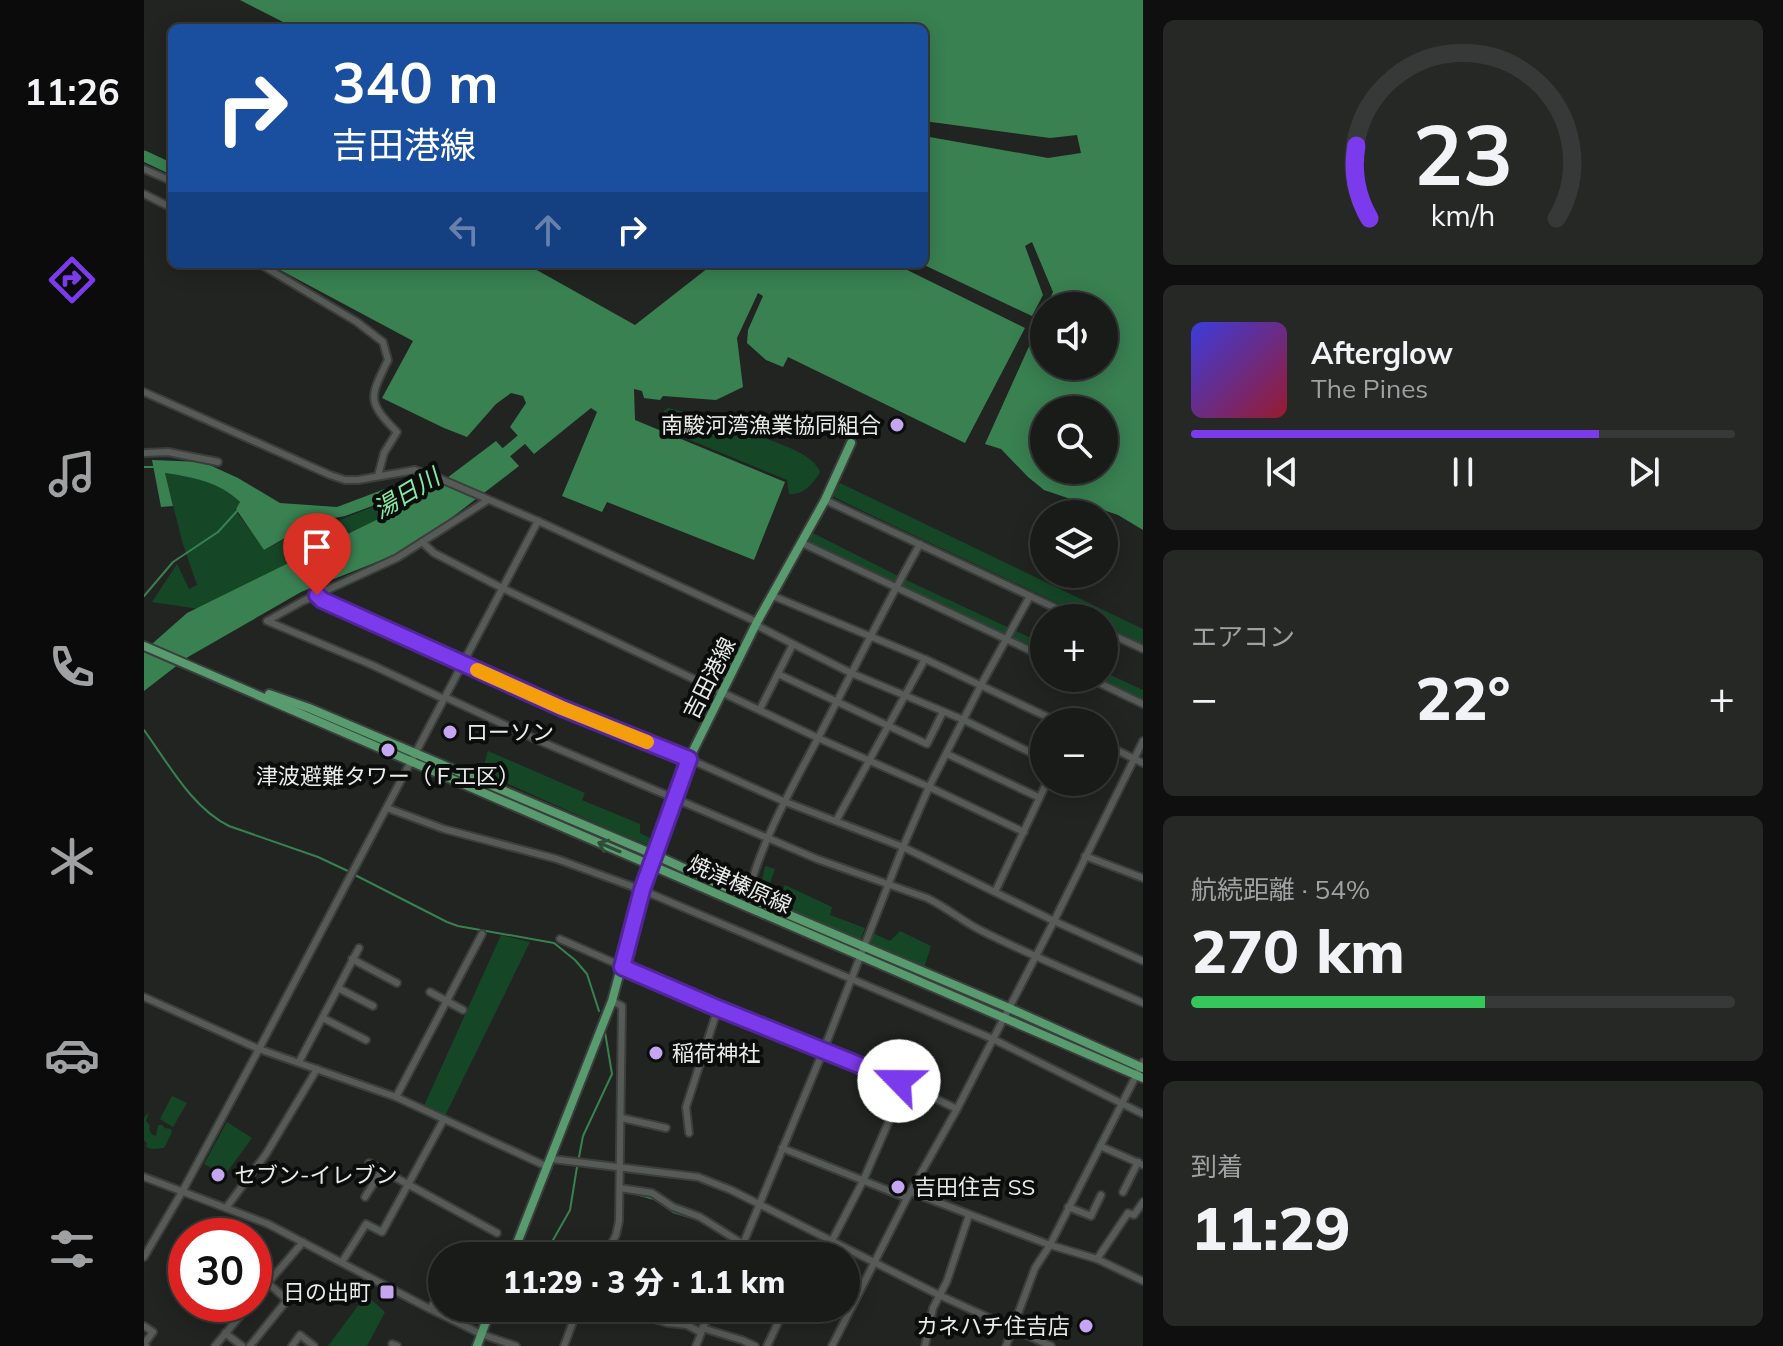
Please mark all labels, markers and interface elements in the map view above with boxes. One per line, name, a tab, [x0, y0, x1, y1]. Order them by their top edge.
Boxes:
text: 340 m	[332, 47, 499, 117]
icon: right	[200, 56, 304, 160]
text: 11:26	[24, 69, 120, 114]
text: 23	[1413, 100, 1513, 205]
text: 吉田港線	[332, 122, 476, 167]
text: km/h	[1431, 197, 1495, 233]
icon: left	[442, 208, 486, 252]
icon: ahead	[526, 208, 570, 252]
icon: right	[610, 208, 654, 252]
icon: directions	[44, 252, 100, 308]
map controls	[1030, 292, 1118, 796]
button: sound	[1030, 292, 1118, 380]
text: Afterglow	[1311, 334, 1453, 372]
text: The Pines	[1311, 372, 1428, 405]
button: search	[1030, 396, 1118, 484]
place label: 南駿河湾漁業協同組合	[661, 411, 881, 439]
marker: 南駿河湾漁業協同組合	[888, 416, 906, 434]
icon: music	[44, 446, 100, 502]
icon: previous	[1260, 450, 1304, 494]
icon: pause	[1441, 450, 1485, 494]
icon: next	[1622, 450, 1666, 494]
water label: 湯日川	[367, 460, 447, 524]
button: layers	[1030, 500, 1118, 588]
pin	[283, 513, 351, 595]
icon: arrive	[295, 525, 339, 569]
button: +	[1030, 604, 1118, 692]
text: エアコン	[1191, 620, 1295, 653]
street label: 吉田港線	[677, 632, 741, 724]
icon: phone	[44, 639, 100, 695]
text: 22°	[1415, 660, 1511, 735]
text: −	[1191, 670, 1217, 725]
text: +	[1709, 670, 1735, 725]
button: −	[1030, 708, 1118, 796]
place label: ローソン	[466, 718, 554, 746]
marker: ローソン	[441, 723, 459, 741]
marker: 津波避難タワー（Ｆ工区）	[379, 741, 397, 759]
place label: 津波避難タワー（Ｆ工区）	[256, 762, 520, 790]
icon: climate	[44, 833, 100, 889]
one-way arrow	[597, 838, 622, 853]
street label: 焼津榛原線	[684, 849, 796, 919]
text: 航続距離 · 54%	[1191, 873, 1370, 906]
text: 270 km	[1191, 913, 1405, 988]
icon: car	[44, 1027, 100, 1083]
place label: 稲荷神社	[672, 1039, 760, 1067]
position arrow	[857, 1039, 941, 1123]
marker: 稲荷神社	[647, 1044, 665, 1062]
text: 到着	[1191, 1150, 1243, 1183]
place label: セブン-イレブン	[234, 1161, 397, 1189]
marker: セブン-イレブン	[209, 1166, 227, 1184]
place label: 吉田住吉 SS	[914, 1173, 1035, 1201]
marker: 吉田住吉 SS	[889, 1178, 907, 1196]
text: 11:29	[1191, 1190, 1351, 1265]
speed limit sign: 30	[168, 1218, 272, 1322]
icon: filters	[44, 1221, 100, 1277]
text: 11:29 · 3 分 · 1.1 km	[503, 1263, 785, 1301]
place label: 日の出町	[283, 1278, 371, 1306]
marker: 日の出町	[378, 1283, 396, 1301]
place label: カネハチ住吉店	[916, 1312, 1070, 1340]
marker: カネハチ住吉店	[1077, 1317, 1095, 1335]

